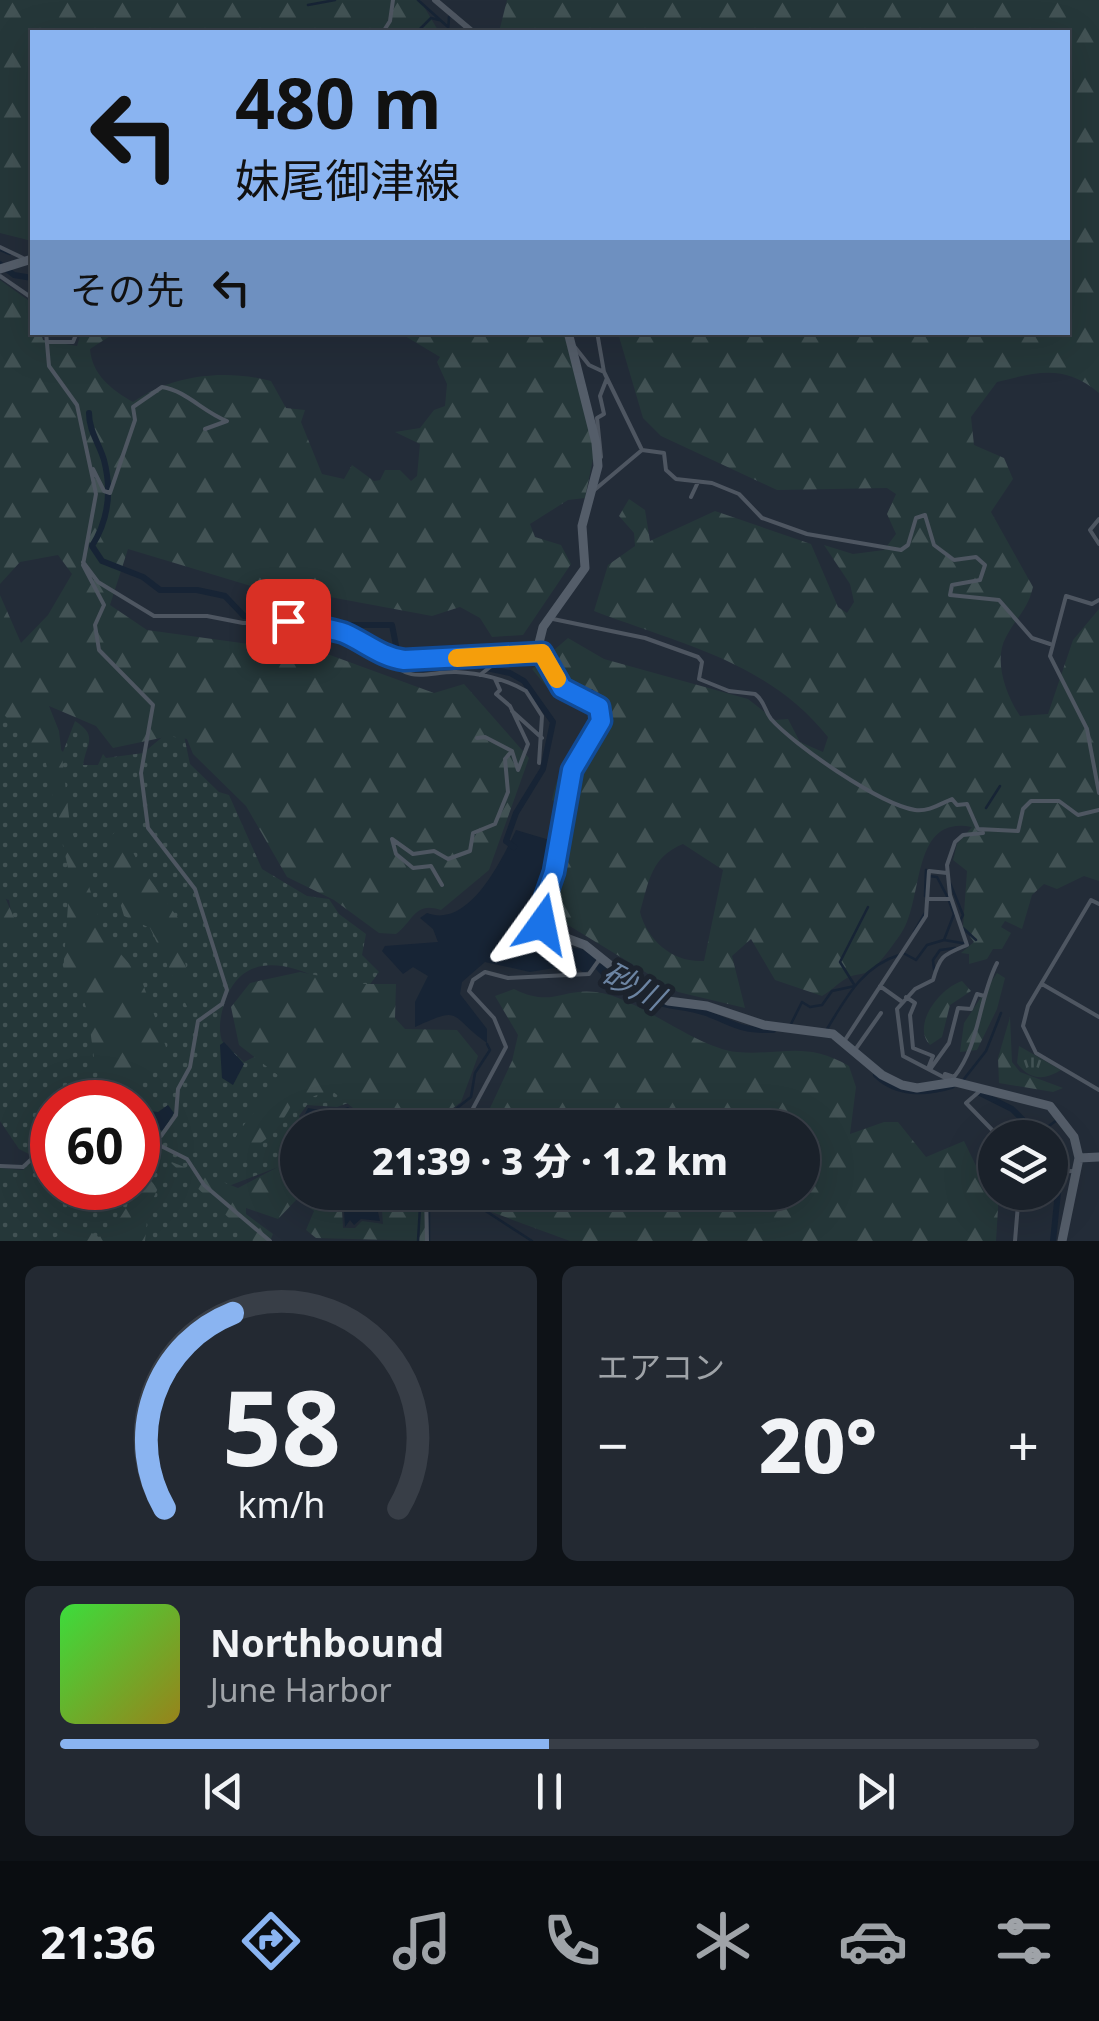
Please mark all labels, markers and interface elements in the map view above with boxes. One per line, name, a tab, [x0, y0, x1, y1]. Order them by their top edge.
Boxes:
text: 480 m	[235, 54, 442, 150]
icon: left	[70, 70, 200, 200]
text: 妹尾御津線	[235, 149, 460, 210]
icon: left	[204, 260, 259, 315]
text: その先	[70, 263, 184, 315]
pin	[246, 579, 331, 664]
icon: arrive	[261, 594, 316, 649]
position arrow	[490, 872, 594, 976]
water label: 砂川	[595, 951, 675, 1020]
speed limit sign: 60	[30, 1080, 160, 1210]
map controls	[978, 1120, 1068, 1210]
button: layers	[978, 1120, 1068, 1210]
text: 21:39 · 3 分 · 1.2 km	[372, 1134, 728, 1186]
text: エアコン	[597, 1345, 725, 1388]
text: 58	[222, 1355, 340, 1496]
text: 20°	[759, 1393, 877, 1495]
text: −	[597, 1407, 628, 1482]
text: +	[1008, 1407, 1039, 1482]
text: km/h	[237, 1480, 325, 1528]
text: Northbound	[210, 1616, 444, 1668]
text: June Harbor	[210, 1668, 392, 1711]
icon: previous	[196, 1764, 251, 1819]
icon: pause	[522, 1764, 577, 1819]
icon: next	[848, 1764, 903, 1819]
icon: directions	[236, 1906, 306, 1976]
icon: music	[387, 1906, 457, 1976]
icon: phone	[537, 1906, 607, 1976]
icon: climate	[688, 1906, 758, 1976]
icon: car	[838, 1906, 908, 1976]
icon: filters	[989, 1906, 1059, 1976]
text: 21:36	[40, 1911, 156, 1972]

